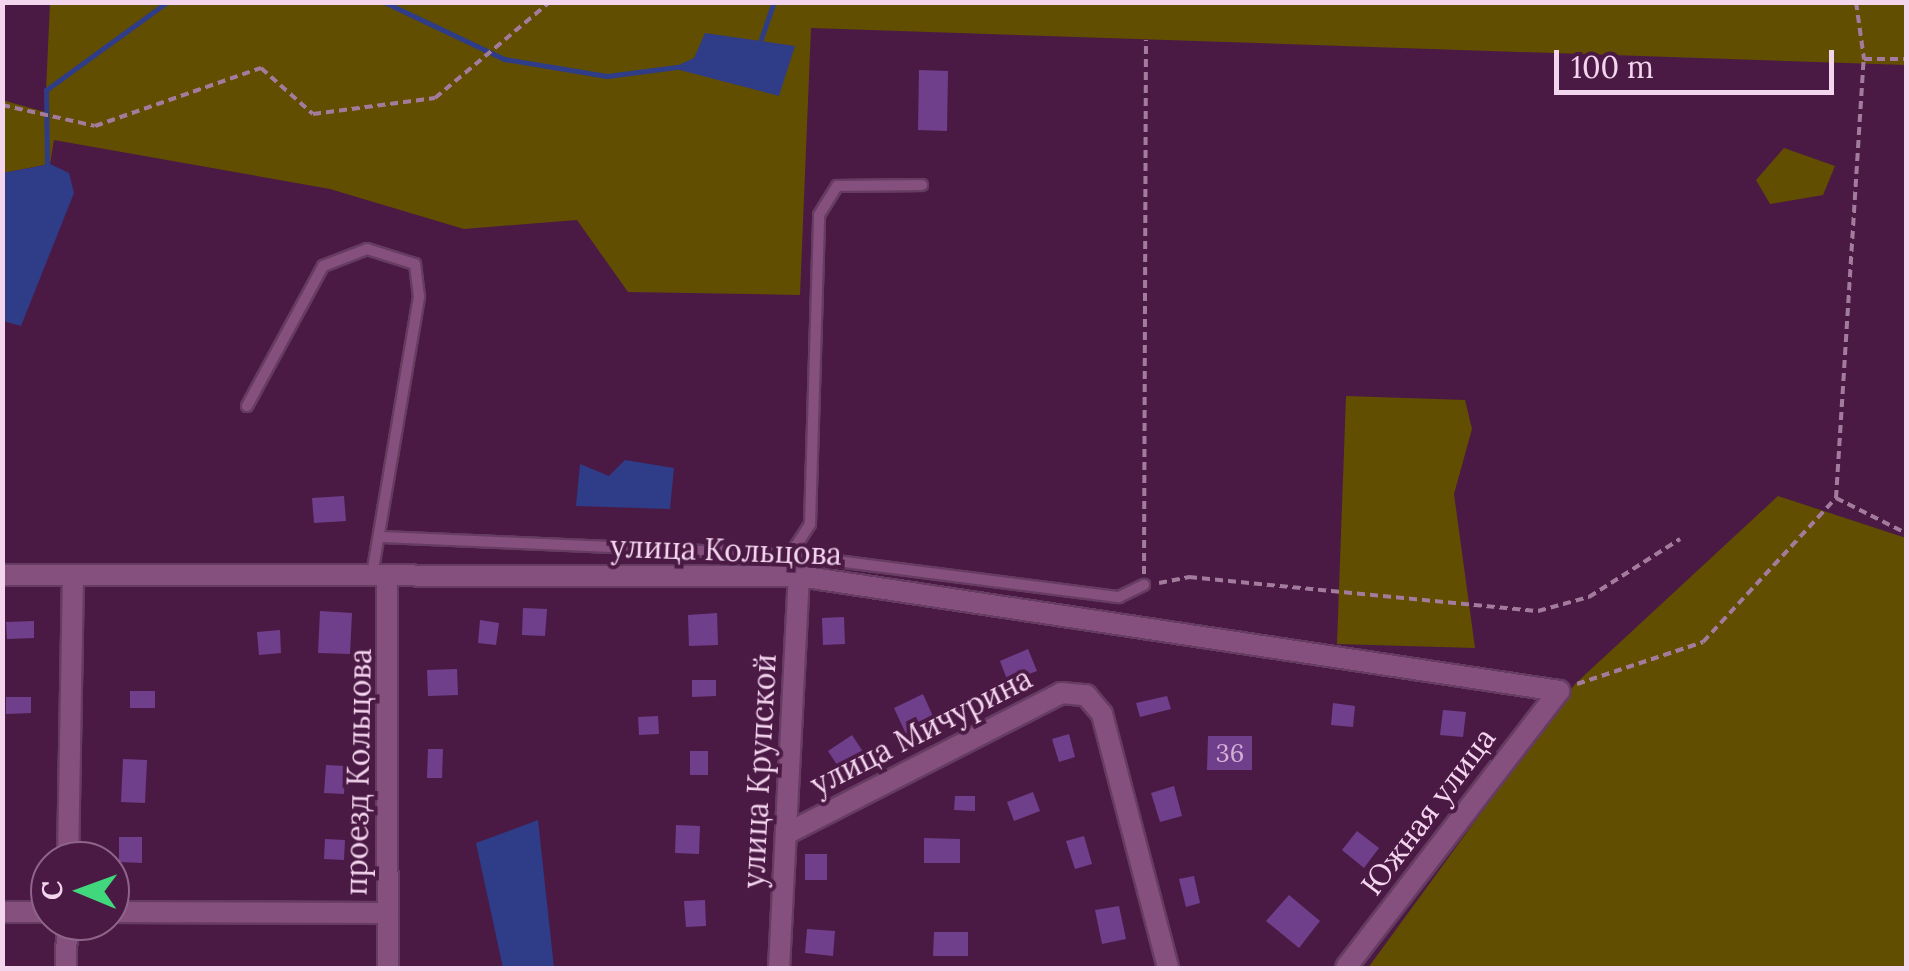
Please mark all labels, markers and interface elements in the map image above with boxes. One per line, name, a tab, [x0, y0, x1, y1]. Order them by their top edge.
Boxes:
scale bar	[1559, 30, 1839, 92]
text: 100 m	[1571, 48, 1654, 86]
street label: улица Кольцова	[610, 528, 842, 572]
street label: проезд Кольцова	[338, 648, 378, 896]
street label: улица Крупской	[735, 653, 783, 889]
street label: улица Мичурина	[804, 660, 1038, 802]
street label: Южная улица	[1353, 720, 1503, 902]
house number: 36	[1216, 738, 1244, 768]
north arrow	[30, 841, 130, 941]
text: С	[34, 881, 70, 900]

